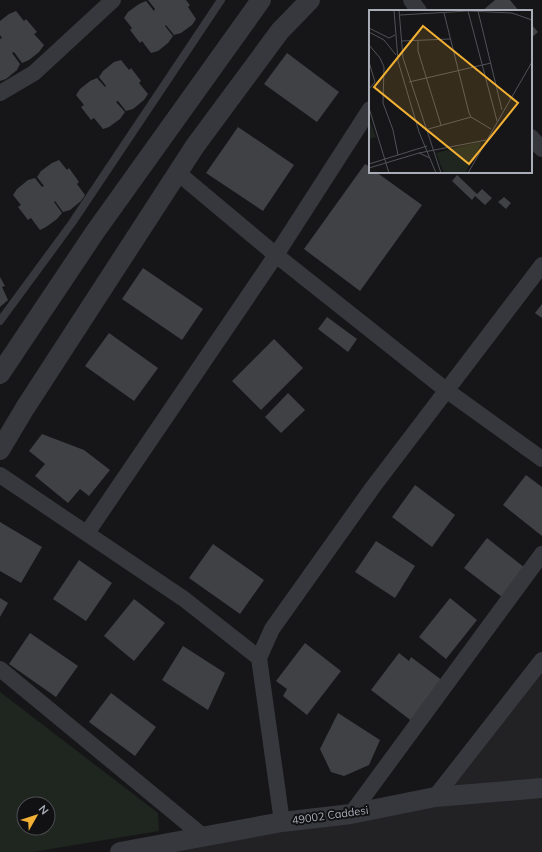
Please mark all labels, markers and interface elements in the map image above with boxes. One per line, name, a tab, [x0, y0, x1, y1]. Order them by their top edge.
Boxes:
inset map	[369, 10, 532, 173]
north arrow	[16, 796, 56, 836]
text: N	[36, 802, 52, 817]
street label: 49002 Caddesi	[291, 803, 369, 827]

